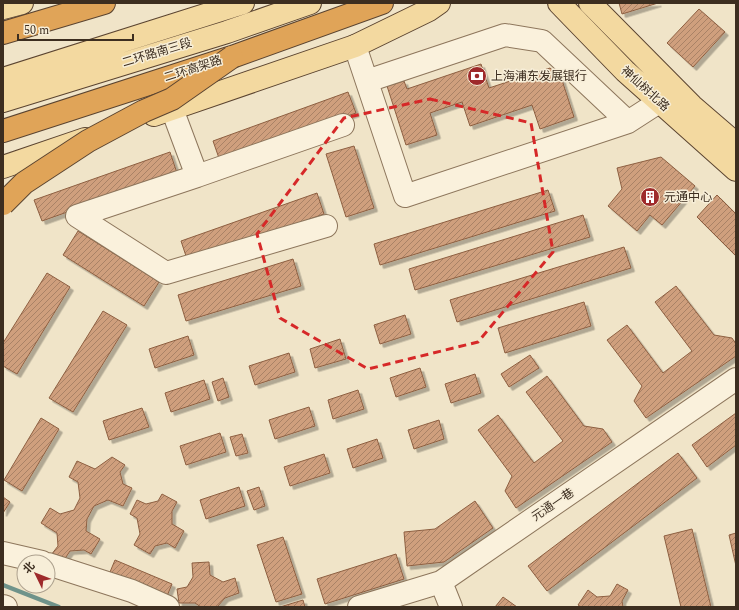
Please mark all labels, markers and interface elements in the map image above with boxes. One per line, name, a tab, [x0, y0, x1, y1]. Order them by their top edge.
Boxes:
scale bar	[18, 16, 133, 42]
text: 50 m	[24, 21, 49, 40]
street label: 二环路南三段	[120, 33, 194, 73]
street label: 二环高架路	[162, 51, 224, 87]
street label: 神仙树北路	[616, 62, 674, 116]
bank icon: 上海浦东发展银行	[466, 65, 488, 87]
place label: 上海浦东发展银行	[491, 67, 587, 86]
building icon: 元通中心	[639, 186, 661, 208]
place label: 元通中心	[664, 188, 712, 207]
street label: 元通一巷	[528, 484, 578, 526]
north arrow	[16, 554, 56, 594]
text: 北	[19, 558, 39, 577]

